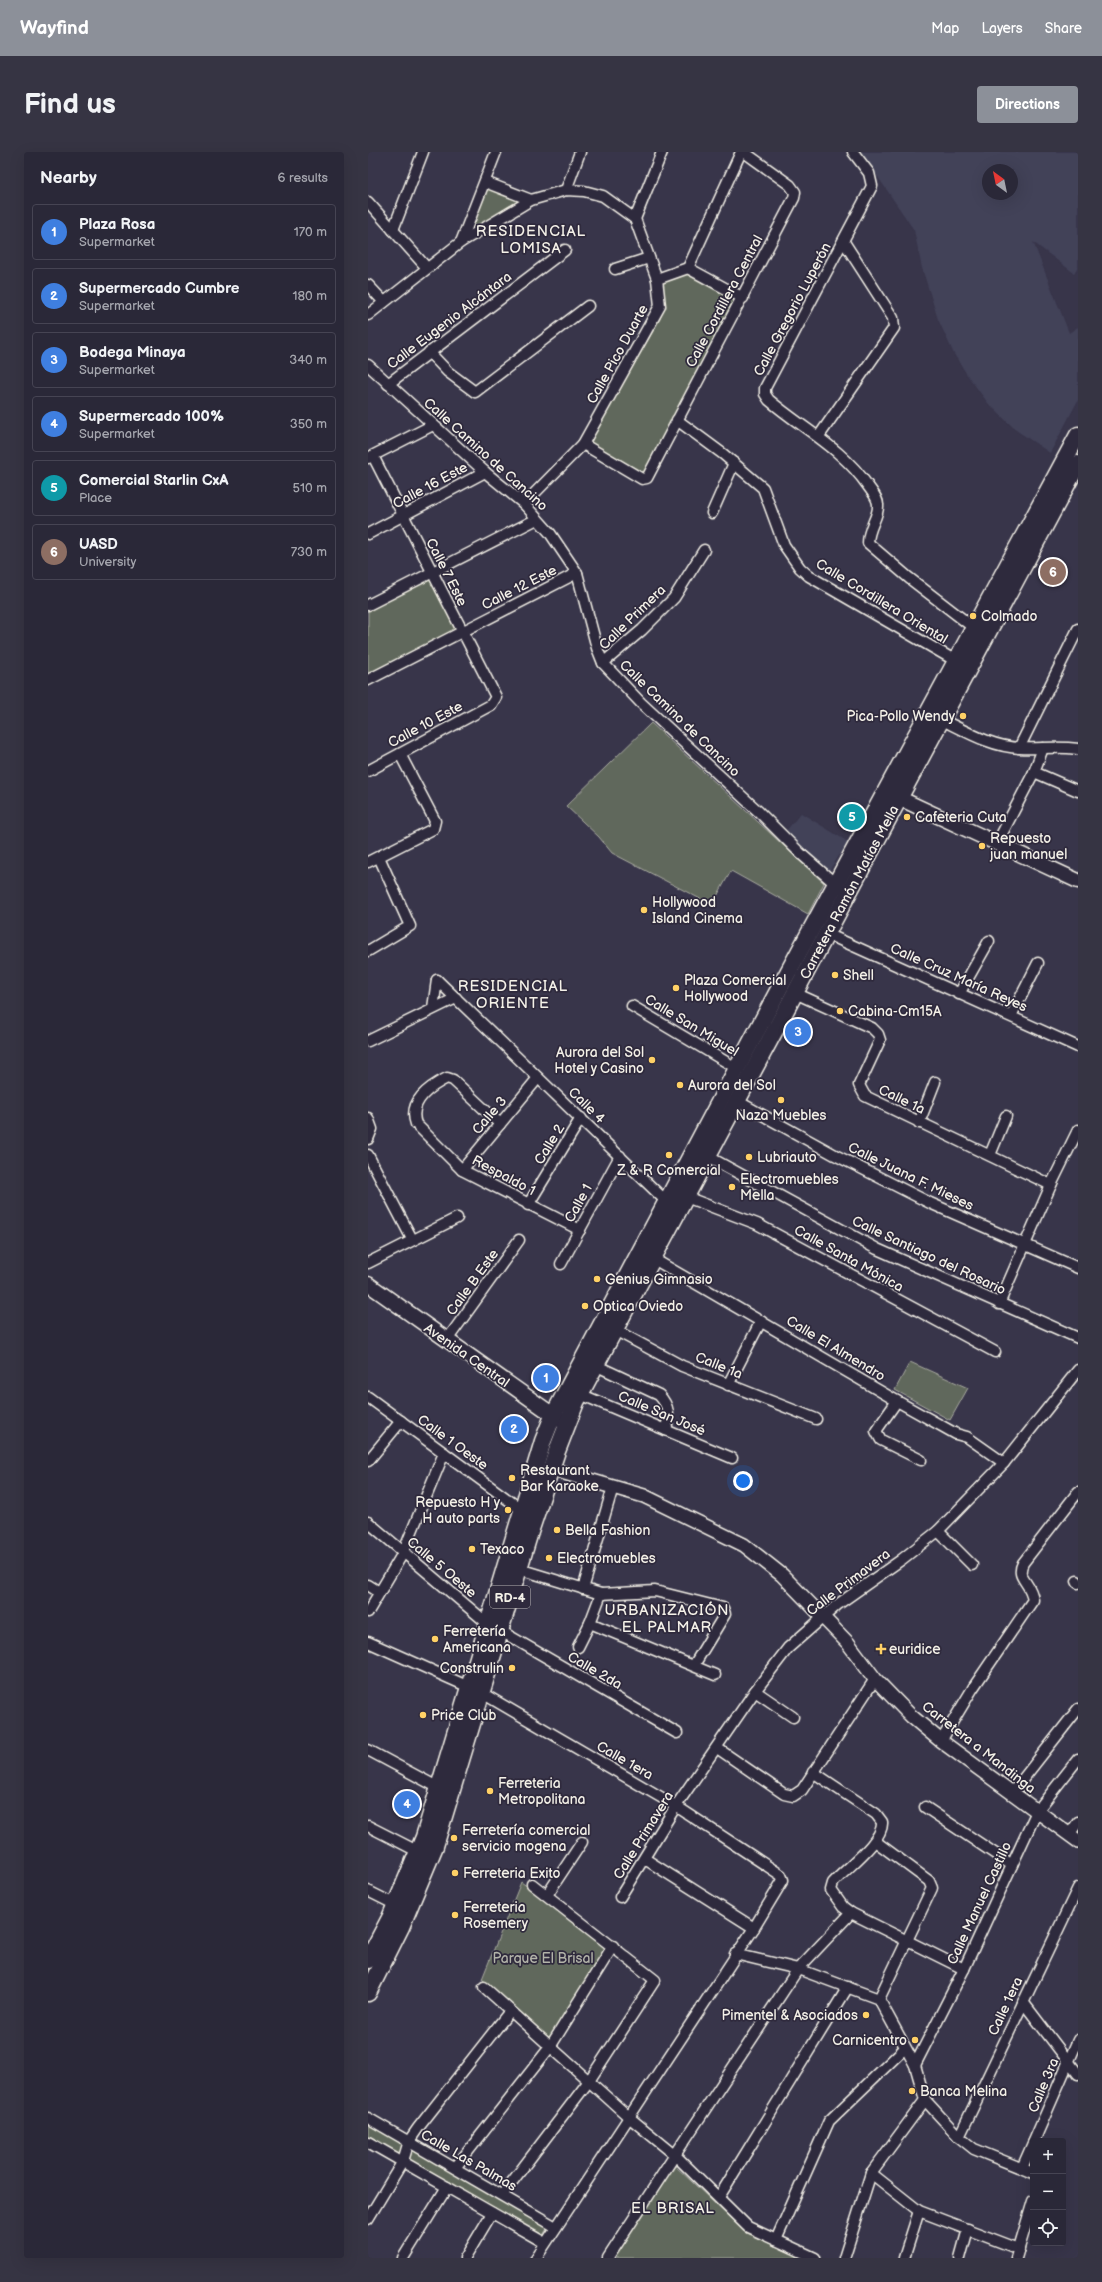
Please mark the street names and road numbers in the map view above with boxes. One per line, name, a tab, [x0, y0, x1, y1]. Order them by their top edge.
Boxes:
street label: Calle Cordillera Central	[682, 232, 767, 370]
street label: Calle Gregorio Luperón	[750, 240, 835, 379]
street label: Calle Eugenio Alcántara	[384, 268, 515, 373]
street label: Calle Pico Duarte	[583, 302, 652, 407]
street label: Calle Camino de Cancino	[420, 394, 551, 515]
street label: Calle 16 Este	[390, 459, 471, 512]
street label: Calle 7 Este	[422, 535, 471, 609]
street label: Calle Cordillera Oriental	[813, 555, 951, 648]
street label: Calle 12 Este	[479, 561, 560, 614]
street label: Calle Primera	[596, 581, 669, 653]
street label: Calle Camino de Cancino	[616, 656, 743, 780]
street label: Calle 10 Este	[385, 698, 465, 751]
street label: Carretera Ramón Matías Mella	[796, 802, 903, 982]
street label: Calle Cruz María Reyes	[888, 940, 1030, 1015]
street label: Calle San Miguel	[642, 991, 742, 1060]
street label: Calle 1a	[876, 1081, 928, 1118]
street label: Calle 4	[565, 1084, 609, 1127]
street label: Calle 3	[468, 1093, 510, 1138]
street label: Calle 2	[531, 1120, 569, 1168]
street label: Calle Juana F. Mieses	[845, 1139, 976, 1214]
street label: Respaldo 1	[469, 1152, 538, 1199]
street label: Calle 1	[561, 1181, 596, 1226]
street label: Calle Santiago del Rosario	[849, 1212, 1008, 1299]
street label: Calle Santa Mónica	[791, 1221, 906, 1296]
street label: Calle B Este	[443, 1246, 502, 1319]
street label: Calle El Almendro	[783, 1312, 888, 1385]
street label: Avenida Central	[421, 1320, 513, 1391]
street label: Calle 1a	[693, 1348, 745, 1383]
street label: Calle San José	[615, 1387, 709, 1440]
street label: Calle 1 Oeste	[414, 1411, 491, 1474]
street label: Calle 5 Oeste	[403, 1533, 480, 1601]
street label: Calle Primavera	[803, 1545, 894, 1619]
road number: RD-4	[490, 1586, 530, 1608]
street label: Calle 2da	[564, 1648, 625, 1693]
street label: Carretera a Mandinga	[918, 1698, 1039, 1797]
street label: Calle 1era	[593, 1737, 656, 1783]
street label: Calle Primavera	[610, 1788, 677, 1882]
street label: Calle Manuel Castillo	[944, 1839, 1015, 1967]
street label: Calle 1era	[985, 1974, 1026, 2038]
street label: Calle 3ra	[1024, 2055, 1063, 2115]
street label: Calle Las Palmas	[418, 2126, 520, 2195]

